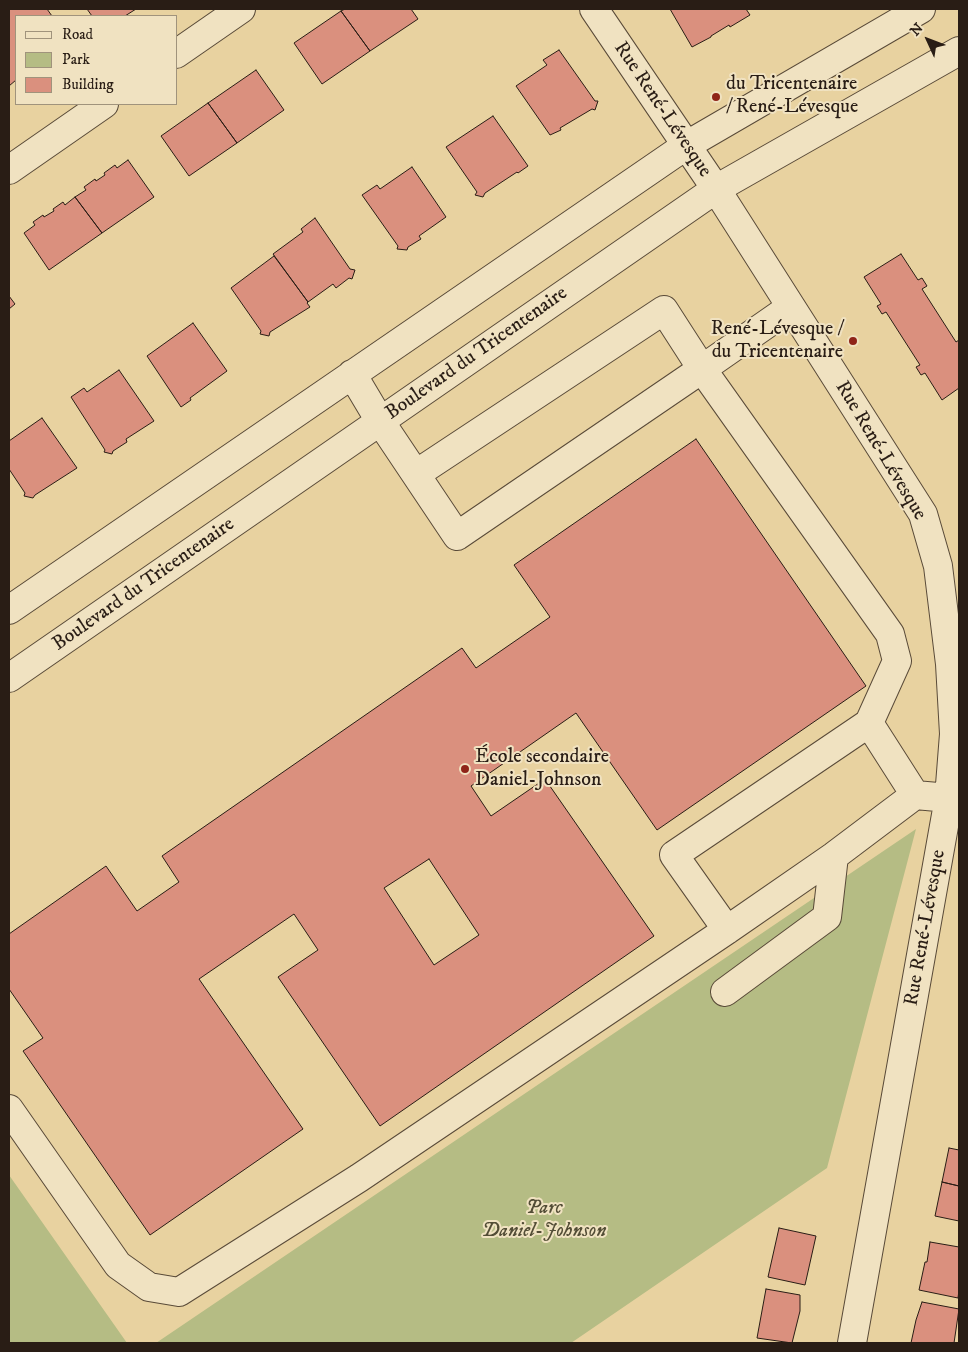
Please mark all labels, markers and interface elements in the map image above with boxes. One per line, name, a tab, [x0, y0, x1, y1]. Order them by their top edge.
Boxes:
legend	[15, 15, 178, 105]
north arrow	[903, 15, 953, 65]
text: N	[907, 19, 928, 40]
text: Road	[62, 25, 93, 44]
street label: Rue René-Lévesque	[608, 38, 716, 182]
text: Park	[62, 50, 90, 69]
place label: du Tricentenaire / René-Lévesque	[726, 73, 858, 120]
text: Building	[62, 75, 114, 94]
marker: du Tricentenaire / René-Lévesque	[710, 91, 722, 103]
street label: Boulevard du Tricentenaire	[381, 282, 573, 426]
place label: René-Lévesque / du Tricentenaire	[711, 318, 843, 365]
marker: René-Lévesque / du Tricentenaire	[847, 335, 859, 347]
street label: Rue René-Lévesque	[829, 377, 931, 525]
street label: Boulevard du Tricentenaire	[48, 513, 240, 657]
place label: École secondaire Daniel-Johnson	[475, 746, 609, 793]
marker: École secondaire Daniel-Johnson	[459, 763, 471, 775]
street label: Rue René-Lévesque	[900, 848, 952, 1008]
park label: Parc Daniel-Johnson	[482, 1197, 606, 1244]

